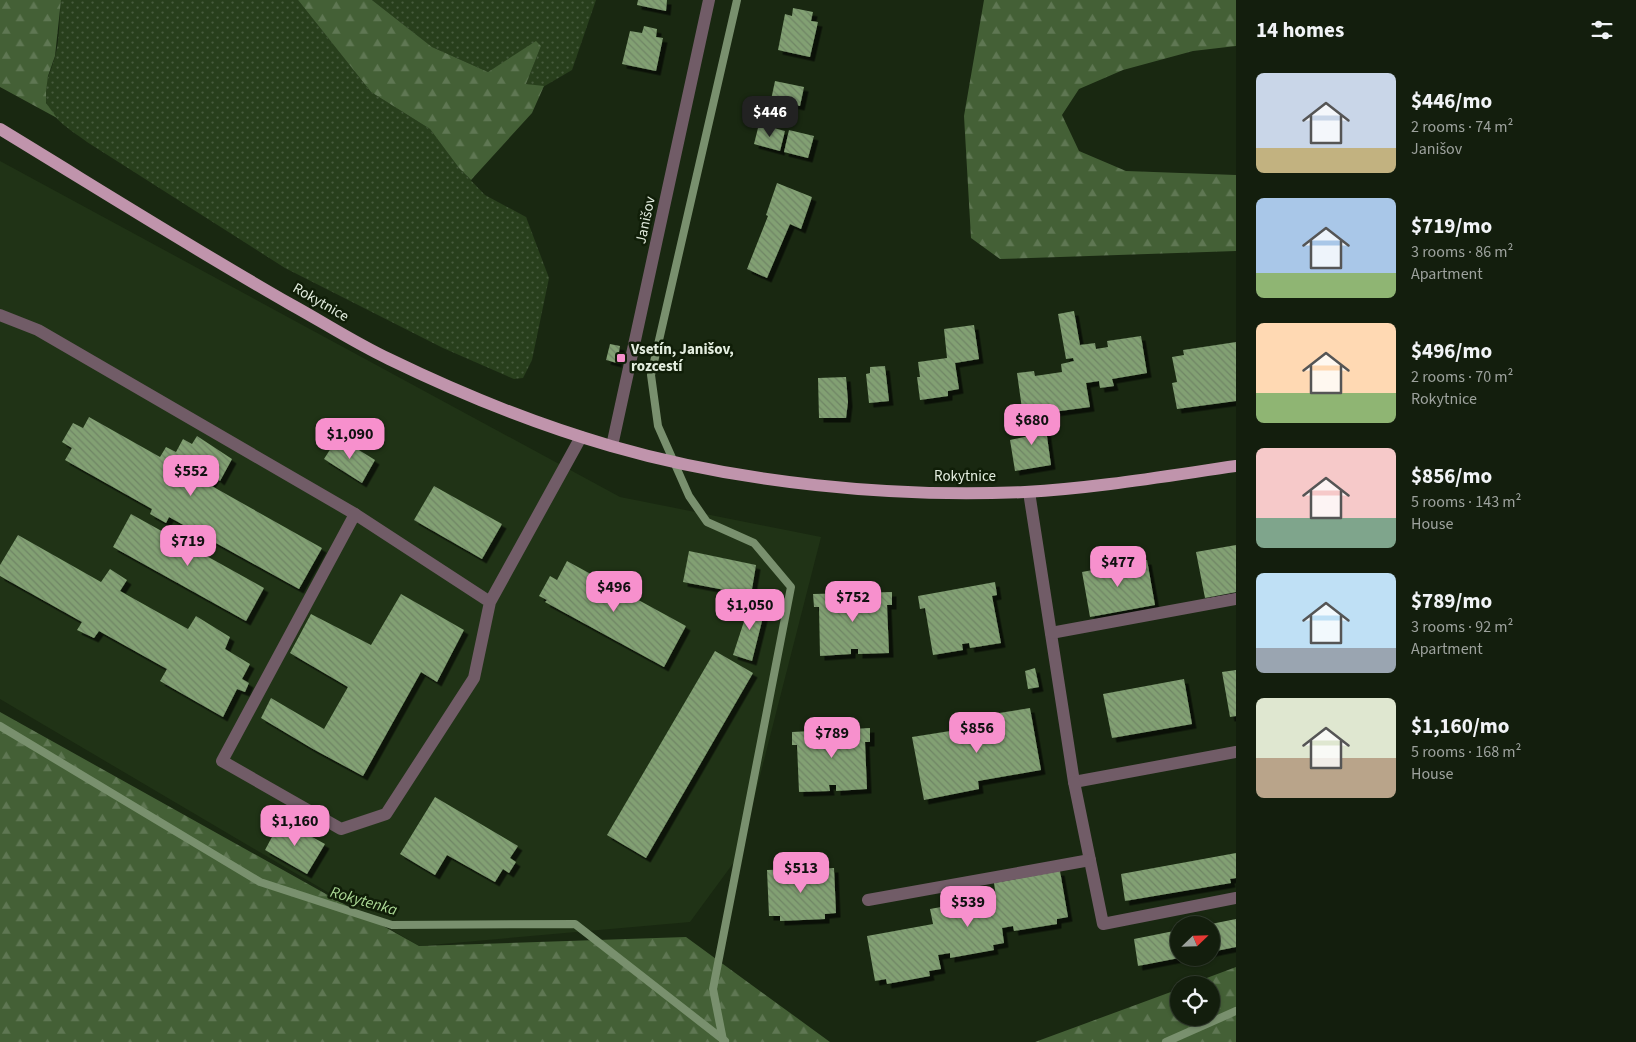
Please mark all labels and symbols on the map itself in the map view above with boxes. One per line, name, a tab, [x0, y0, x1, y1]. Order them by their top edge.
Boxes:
pin: $446	[740, 96, 800, 138]
street label: Janišov	[630, 194, 661, 246]
street label: Rokytnice	[289, 278, 353, 327]
place label: Vsetín, Janišov, rozcestí	[630, 339, 734, 377]
marker: Vsetín, Janišov, rozcestí	[615, 352, 627, 364]
pin: $680	[1002, 404, 1062, 446]
pin: $1,090	[309, 418, 391, 460]
pin: $552	[161, 454, 221, 497]
street label: Rokytnice	[934, 466, 996, 487]
pin: $719	[158, 524, 218, 567]
pin: $477	[1088, 546, 1148, 588]
pin: $496	[584, 570, 644, 613]
pin: $752	[823, 580, 883, 623]
pin: $1,050	[709, 588, 791, 631]
pin: $856	[947, 712, 1007, 754]
pin: $789	[802, 716, 862, 759]
pin: $1,160	[254, 804, 336, 847]
pin: $513	[771, 852, 831, 894]
water label: Rokytenka	[328, 881, 400, 921]
pin: $539	[938, 886, 998, 928]
north arrow	[1170, 916, 1220, 966]

